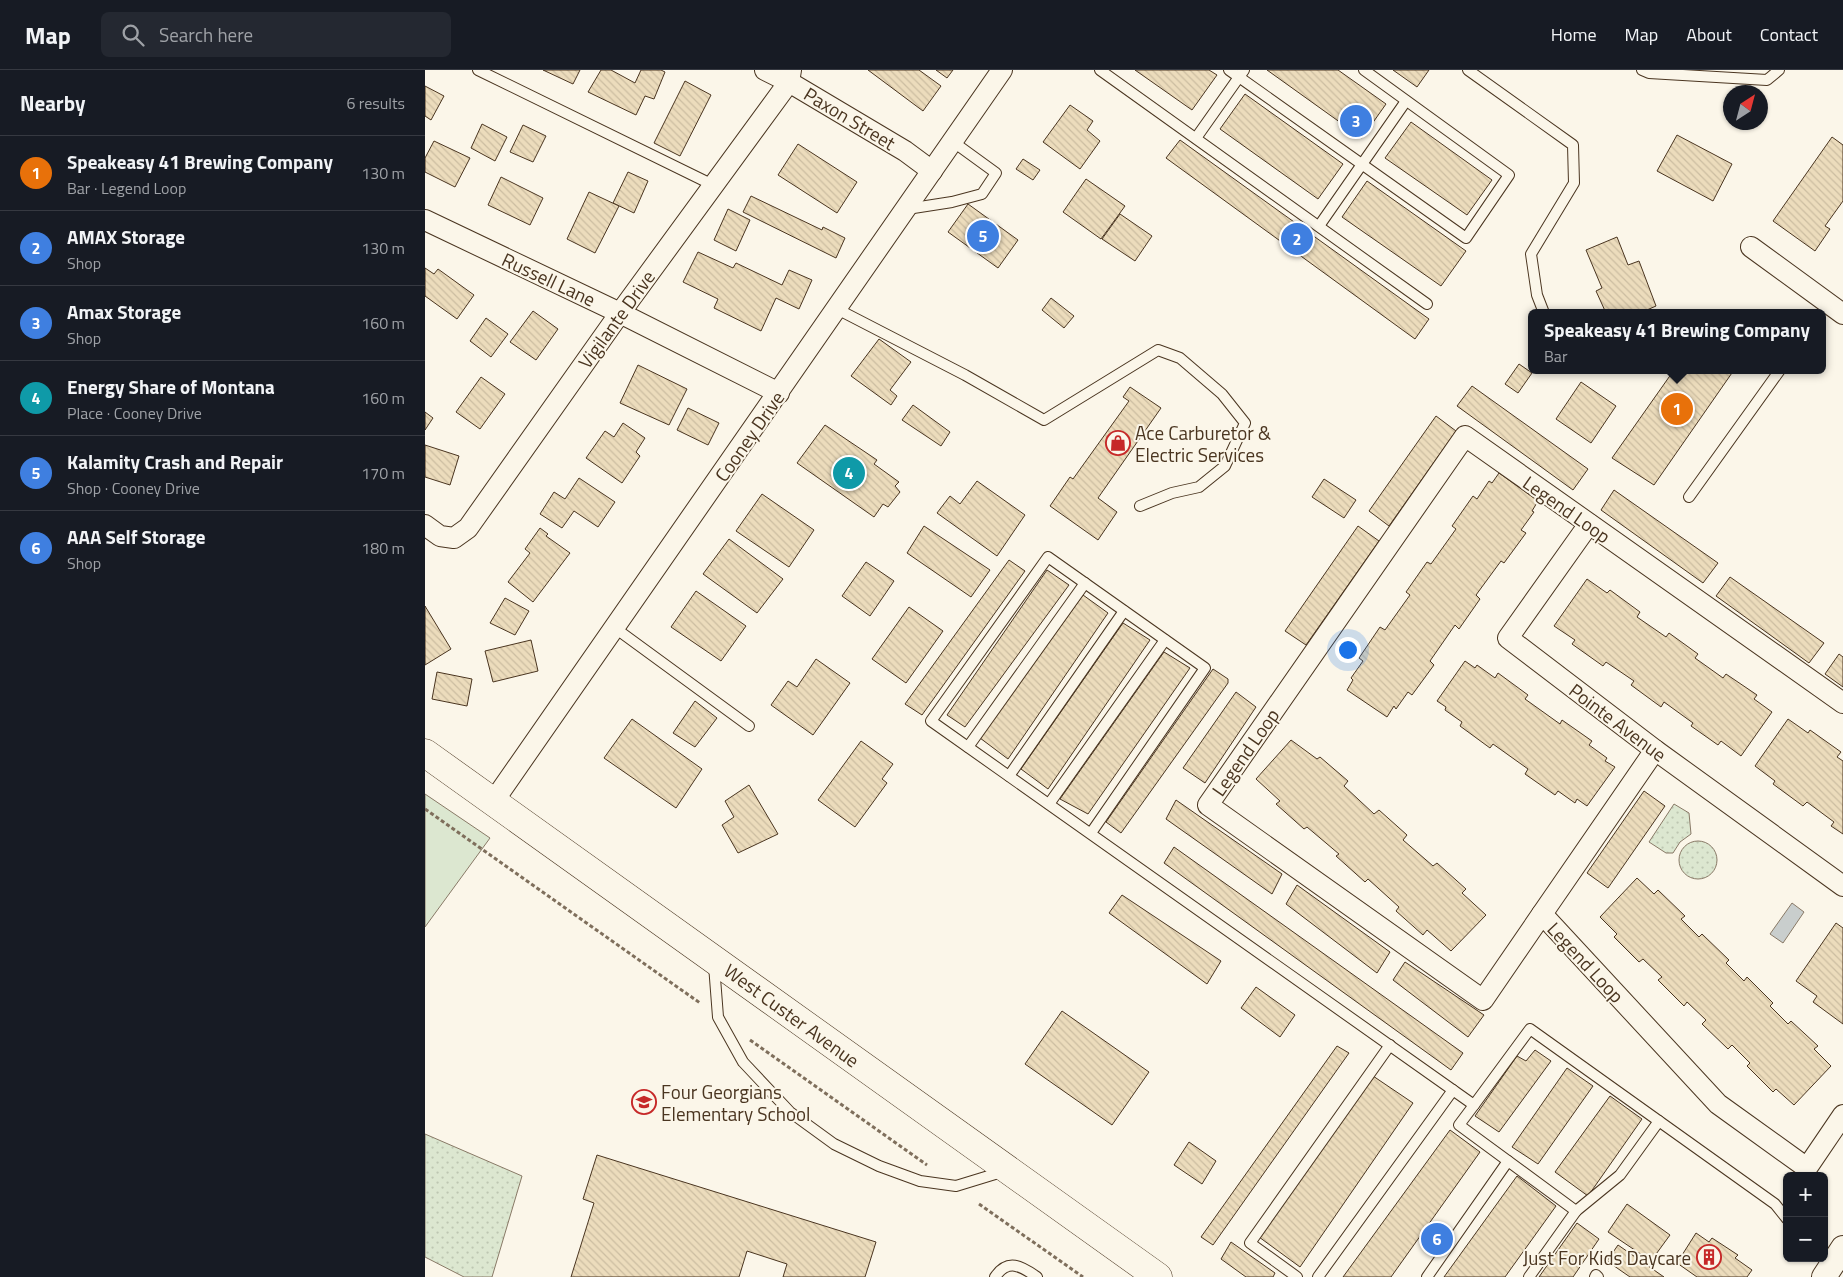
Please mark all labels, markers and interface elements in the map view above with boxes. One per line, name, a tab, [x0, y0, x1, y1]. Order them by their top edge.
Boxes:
search box	[101, 12, 451, 57]
text: Map	[25, 17, 71, 53]
text: Search here	[159, 20, 253, 49]
icon: search	[119, 21, 147, 49]
text: Home	[1551, 21, 1597, 48]
text: Map	[1625, 21, 1658, 48]
text: About	[1686, 21, 1732, 48]
text: Contact	[1760, 21, 1818, 48]
street label: Paxon Street	[799, 79, 902, 157]
north arrow	[1723, 85, 1768, 130]
text: Nearby	[20, 87, 85, 119]
text: 6 results	[346, 91, 405, 115]
pin: 3	[1340, 102, 1372, 140]
text: Speakeasy 41 Brewing Company	[67, 147, 333, 176]
text: 1	[32, 161, 40, 185]
text: 130 m	[361, 161, 405, 185]
text: Bar · Legend Loop	[67, 176, 186, 200]
pin: 5	[967, 217, 999, 255]
pin: 2	[1281, 220, 1313, 258]
text: AMAX Storage	[67, 222, 185, 251]
text: 2	[32, 236, 40, 260]
text: 130 m	[361, 236, 405, 260]
street label: Russell Lane	[497, 245, 601, 313]
text: Shop	[67, 251, 101, 275]
street label: Vigilante Drive	[570, 264, 662, 374]
text: Amax Storage	[67, 297, 181, 326]
popup	[1528, 309, 1826, 374]
text: 3	[32, 311, 40, 335]
text: 160 m	[361, 311, 405, 335]
text: Speakeasy 41 Brewing Company	[1544, 315, 1810, 344]
text: Shop	[67, 326, 101, 350]
text: Bar	[1544, 344, 1567, 368]
text: Energy Share of Montana	[67, 372, 275, 401]
street label: Cooney Drive	[707, 385, 791, 487]
text: 4	[32, 386, 40, 410]
text: 160 m	[361, 386, 405, 410]
pin: 1	[1661, 390, 1693, 428]
text: Place · Cooney Drive	[67, 401, 202, 425]
place label: Ace Carburetor & Electric Services	[1135, 418, 1271, 469]
shop icon: Ace Carburetor & Electric Services	[1105, 430, 1131, 456]
text: Kalamity Crash and Repair	[67, 447, 283, 476]
pin: 4	[833, 454, 865, 492]
text: 5	[32, 461, 40, 485]
text: 170 m	[361, 461, 405, 485]
street label: Legend Loop	[1517, 468, 1617, 550]
text: Shop · Cooney Drive	[67, 476, 200, 500]
text: AAA Self Storage	[67, 522, 206, 551]
text: 6	[32, 536, 40, 560]
text: 180 m	[361, 536, 405, 560]
text: Shop	[67, 551, 101, 575]
your location	[1335, 637, 1361, 663]
street label: Pointe Avenue	[1563, 676, 1673, 768]
street label: Legend Loop	[1204, 702, 1286, 802]
street label: Legend Loop	[1541, 915, 1631, 1009]
street label: West Custer Avenue	[718, 956, 866, 1074]
place label: Four Georgians Elementary School	[661, 1077, 810, 1128]
school or university icon: Four Georgians Elementary School	[631, 1089, 657, 1115]
map controls	[1783, 1172, 1828, 1262]
button: +	[1783, 1172, 1828, 1217]
button: −	[1783, 1217, 1828, 1262]
pin: 6	[1421, 1220, 1453, 1258]
place label: Just For Kids Daycare	[1523, 1243, 1691, 1272]
building icon: Just For Kids Daycare	[1696, 1244, 1722, 1270]

